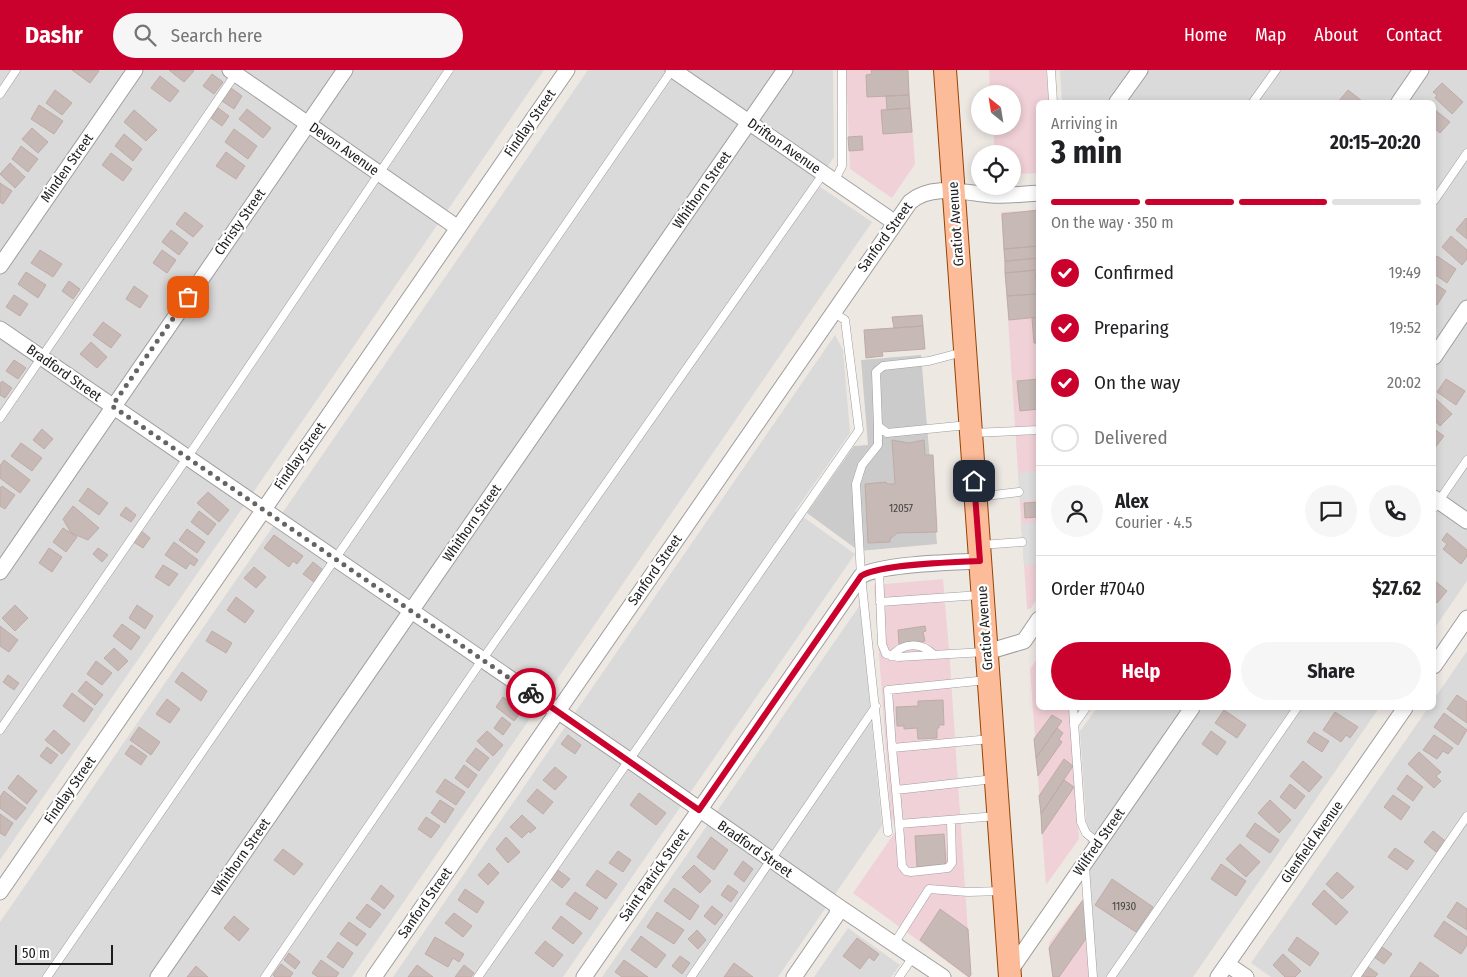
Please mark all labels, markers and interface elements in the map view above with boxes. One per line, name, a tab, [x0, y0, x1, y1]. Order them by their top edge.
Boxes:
search box	[113, 13, 463, 58]
text: Dashr	[25, 21, 83, 49]
icon: search	[131, 21, 159, 49]
text: Search here	[171, 24, 262, 47]
text: Home	[1184, 24, 1227, 46]
text: Map	[1255, 24, 1286, 46]
text: About	[1314, 24, 1358, 46]
text: Contact	[1386, 24, 1442, 46]
north arrow	[971, 85, 1021, 135]
map controls	[971, 85, 1021, 195]
street label: Findlay Street	[501, 86, 560, 160]
text: Arriving in	[1051, 114, 1118, 133]
street label: Drifton Avenue	[744, 115, 824, 177]
street label: Devon Avenue	[306, 119, 382, 179]
street label: Minden Street	[37, 130, 97, 206]
text: 20:15–20:20	[1330, 131, 1421, 154]
text: 3 min	[1051, 133, 1122, 171]
button: locate	[971, 145, 1021, 195]
street label: Whithorn Street	[669, 148, 735, 232]
street label: Gratiot Avenue	[945, 181, 967, 267]
street label: Christy Street	[211, 185, 269, 259]
street label: Sanford Street	[854, 198, 916, 275]
text: On the way · 350 m	[1051, 213, 1173, 232]
icon: check	[1051, 259, 1079, 287]
text: Confirmed	[1094, 261, 1174, 284]
text: 19:49	[1388, 263, 1421, 282]
pin	[167, 276, 209, 318]
icon: bag	[174, 283, 202, 311]
icon: check	[1051, 314, 1079, 342]
text: Preparing	[1094, 316, 1169, 339]
text: 19:52	[1389, 318, 1421, 337]
street label: Bradford Street	[23, 341, 105, 405]
icon: check	[1051, 369, 1079, 397]
text: On the way	[1094, 371, 1180, 394]
text: 20:02	[1387, 373, 1421, 392]
street label: Findlay Street	[271, 419, 330, 493]
text: Delivered	[1094, 426, 1168, 449]
pin	[953, 460, 995, 502]
icon: home	[960, 467, 988, 495]
street label: Whithorn Street	[439, 481, 505, 565]
button: person	[1051, 485, 1103, 537]
button: chat	[1305, 485, 1357, 537]
button: phone	[1369, 485, 1421, 537]
text: Alex	[1115, 490, 1149, 513]
house number: 12057	[889, 502, 914, 515]
text: Courier · 4.5	[1115, 513, 1192, 532]
street label: Sanford Street	[624, 531, 686, 609]
text: Order #7040	[1051, 577, 1145, 600]
text: $27.62	[1372, 577, 1421, 600]
street label: Gratiot Avenue	[974, 585, 996, 671]
button: Help	[1051, 642, 1231, 700]
button: Share	[1241, 642, 1421, 700]
courier	[506, 668, 556, 718]
icon: bike	[517, 679, 545, 707]
street label: Findlay Street	[41, 753, 100, 827]
street label: Glenfield Avenue	[1277, 797, 1347, 886]
street label: Wilfred Street	[1069, 805, 1129, 879]
street label: Whithorn Street	[208, 815, 274, 899]
street label: Bradford Street	[714, 817, 796, 881]
street label: Saint Patrick Street	[616, 825, 693, 925]
street label: Sanford Street	[394, 864, 456, 942]
house number: 11930	[1112, 900, 1136, 913]
scale bar	[15, 942, 112, 965]
text: 50 m	[22, 945, 50, 962]

